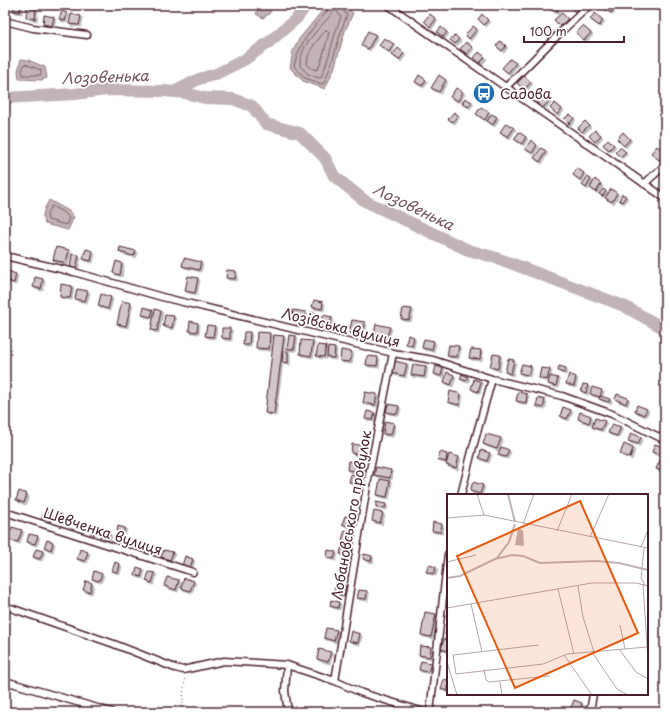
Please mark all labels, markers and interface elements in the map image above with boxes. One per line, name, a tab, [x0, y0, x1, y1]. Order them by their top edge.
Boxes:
scale bar	[524, 18, 624, 44]
text: 100 m	[530, 22, 567, 40]
water label: Лозовенька	[61, 63, 150, 89]
bus stop icon: Садова	[471, 80, 497, 106]
place label: Садова	[500, 83, 552, 104]
water label: Лозовенька	[370, 177, 459, 236]
street label: Лозівська вулиця	[280, 302, 402, 352]
street label: Лобановського провулок	[326, 428, 376, 601]
inset map	[447, 494, 648, 695]
street label: Шевченка вулиця	[41, 502, 165, 560]

